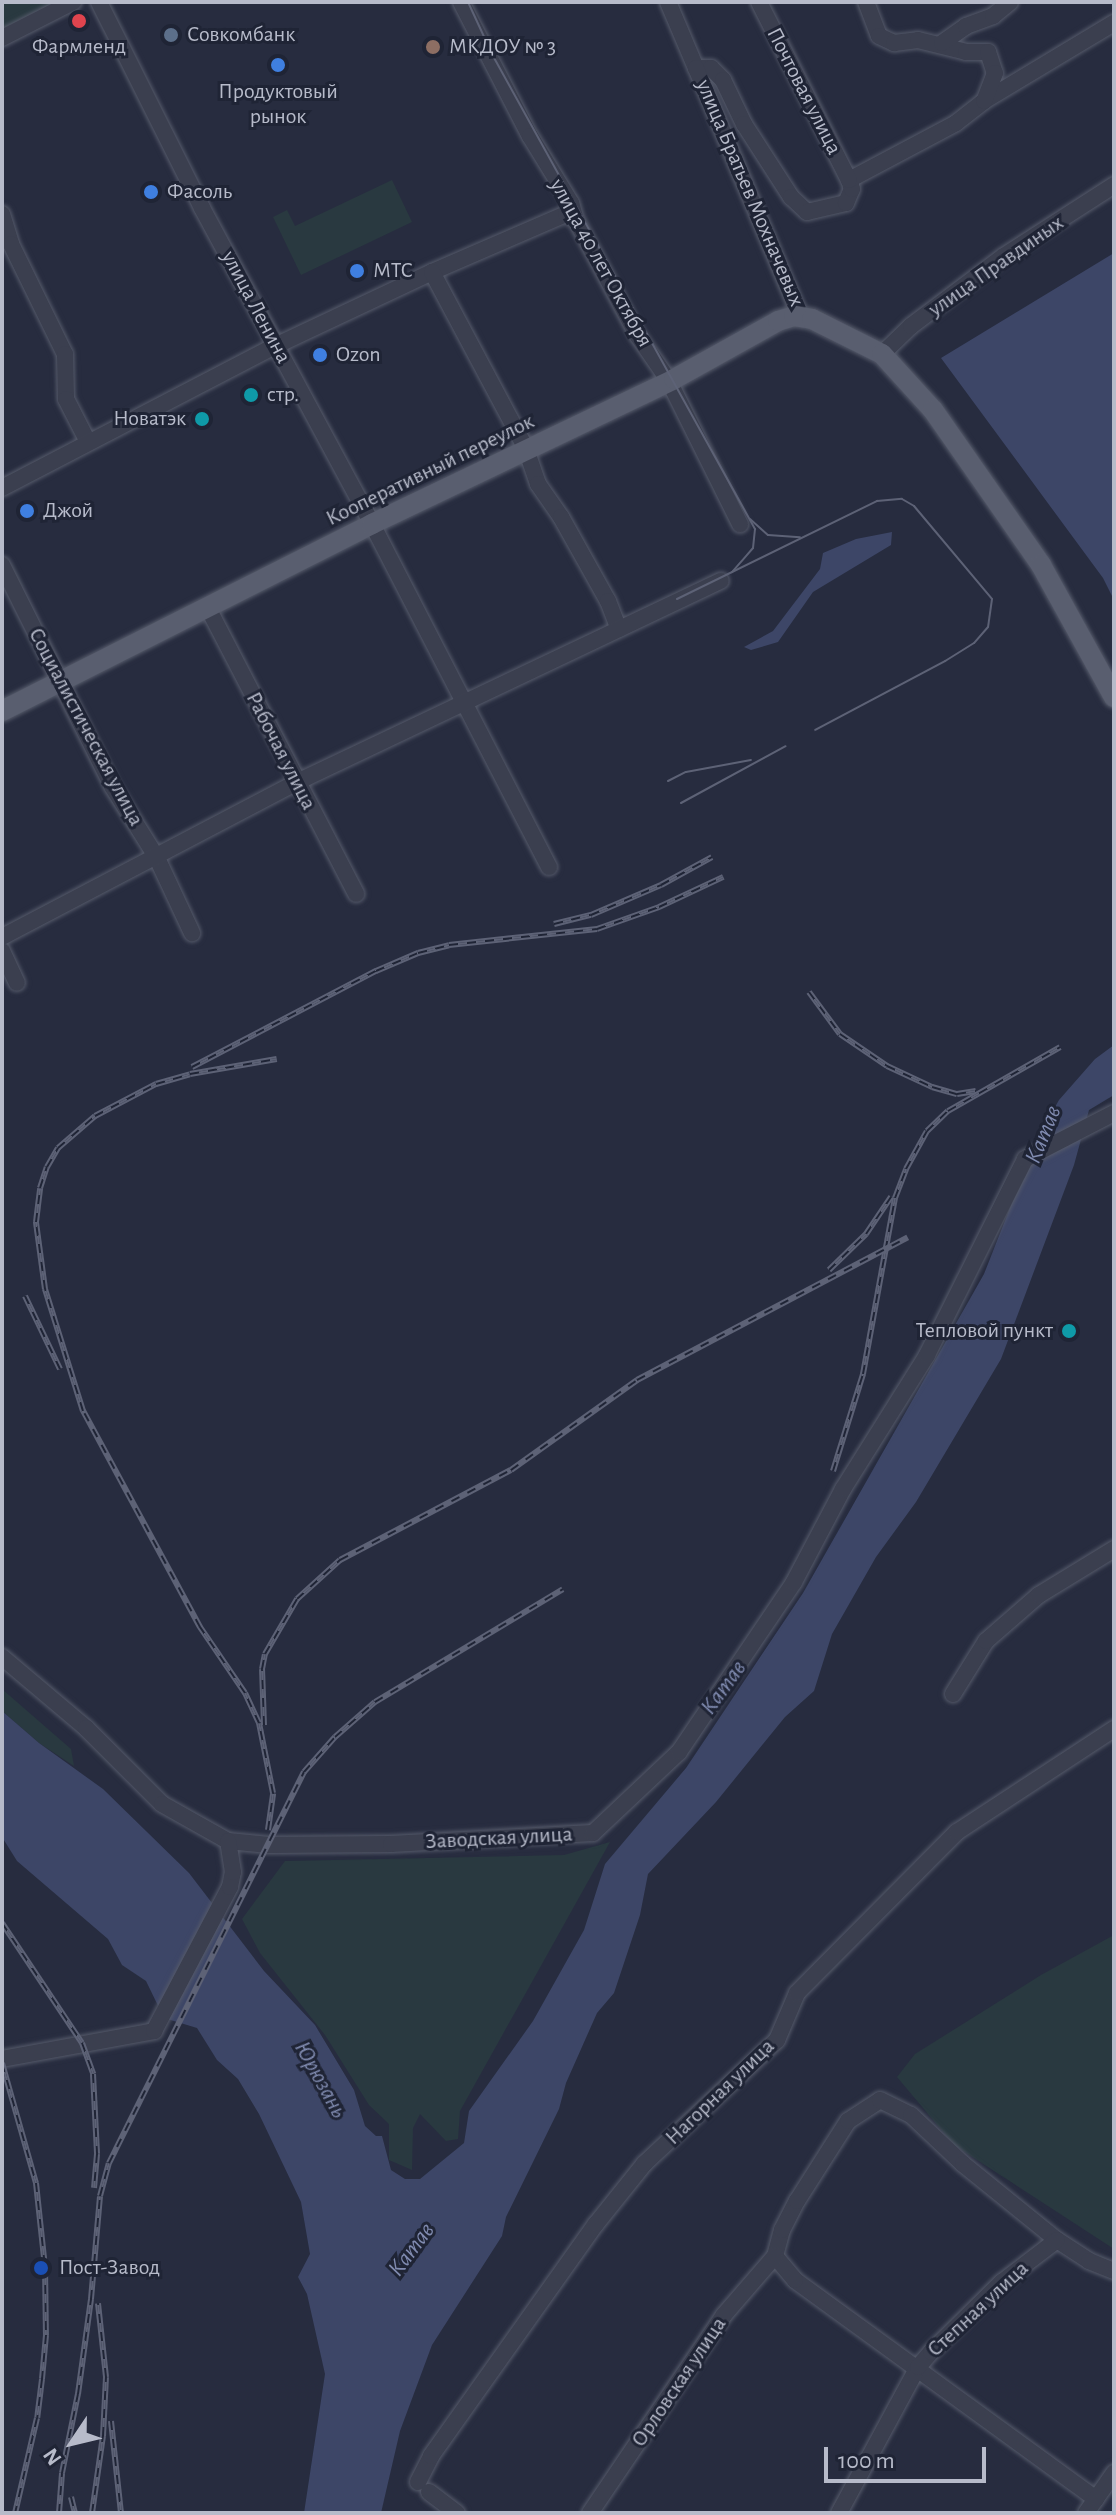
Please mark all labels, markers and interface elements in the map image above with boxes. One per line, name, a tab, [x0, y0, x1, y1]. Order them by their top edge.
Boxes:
marker: Фармленд	[70, 12, 88, 30]
place label: Совкомбанк	[187, 22, 295, 48]
street label: Почтовая улица	[761, 23, 847, 159]
marker: Совкомбанк	[162, 26, 180, 44]
place label: Фармленд	[32, 34, 126, 60]
place label: МКДОУ № 3	[449, 34, 556, 60]
marker: МКДОУ № 3	[424, 38, 442, 56]
marker: Продуктовый рынок	[269, 56, 287, 74]
street label: улица Братьев Мохначевых	[690, 76, 810, 310]
place label: Продуктовый рынок	[218, 78, 338, 130]
street label: улица 40 лет Октября	[544, 174, 658, 352]
place label: Фасоль	[167, 179, 232, 205]
marker: Фасоль	[142, 183, 160, 201]
street label: улица Правдиных	[923, 210, 1069, 322]
street label: улица Ленина	[215, 246, 297, 368]
place label: МТС	[373, 258, 413, 284]
marker: МТС	[348, 262, 366, 280]
place label: Ozon	[336, 342, 381, 368]
marker: Ozon	[311, 346, 329, 364]
place label: стр.	[267, 382, 299, 408]
marker: стр.	[242, 386, 260, 404]
place label: Новатэк	[113, 406, 186, 432]
street label: Кооперативный переулок	[322, 408, 538, 532]
marker: Новатэк	[193, 410, 211, 428]
place label: Джой	[43, 498, 93, 524]
marker: Джой	[18, 502, 36, 520]
street label: Социалистическая улица	[23, 623, 149, 831]
street label: Рабочая улица	[240, 688, 322, 814]
water label: Катав	[1019, 1102, 1069, 1168]
place label: Тепловой пункт	[916, 1318, 1053, 1344]
marker: Тепловой пункт	[1060, 1322, 1078, 1340]
water label: Катав	[695, 1655, 753, 1721]
street label: Заводская улица	[425, 1821, 573, 1855]
street label: Нагорная улица	[660, 2033, 780, 2151]
water label: Юрюзань	[287, 2037, 353, 2123]
water label: Катав	[382, 2217, 442, 2283]
place label: Пост-Завод	[59, 2255, 160, 2281]
street label: Степная улица	[922, 2255, 1034, 2363]
marker: Пост-Завод	[30, 2257, 52, 2279]
street label: Орловская улица	[626, 2312, 732, 2452]
north arrow	[32, 2403, 112, 2483]
scale bar	[828, 2431, 990, 2481]
text: N	[39, 2444, 66, 2469]
text: 100 m	[838, 2449, 895, 2473]

